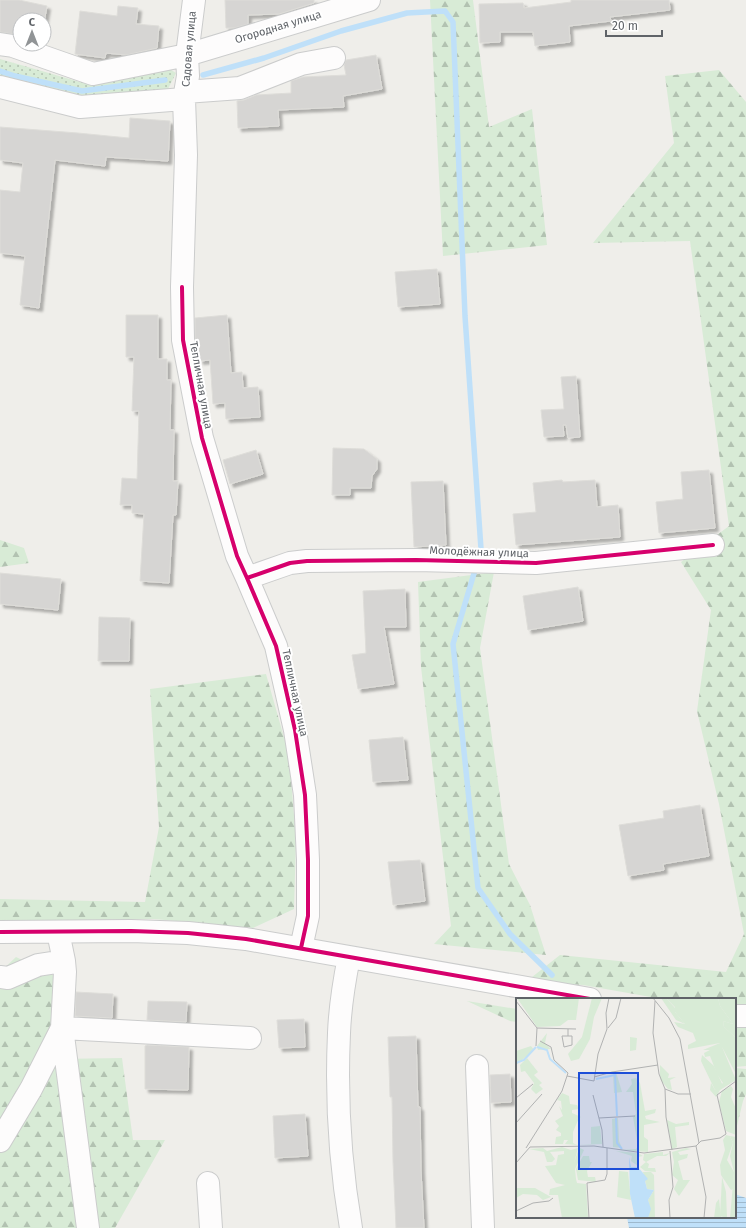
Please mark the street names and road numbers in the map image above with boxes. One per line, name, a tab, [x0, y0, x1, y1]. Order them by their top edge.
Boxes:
street label: Огородная улица	[233, 8, 323, 46]
street label: Садовая улица	[179, 10, 199, 88]
street label: Тепличная улица	[187, 340, 215, 430]
street label: Молодёжная улица	[429, 544, 529, 560]
street label: Тепличная улица	[279, 648, 311, 738]

